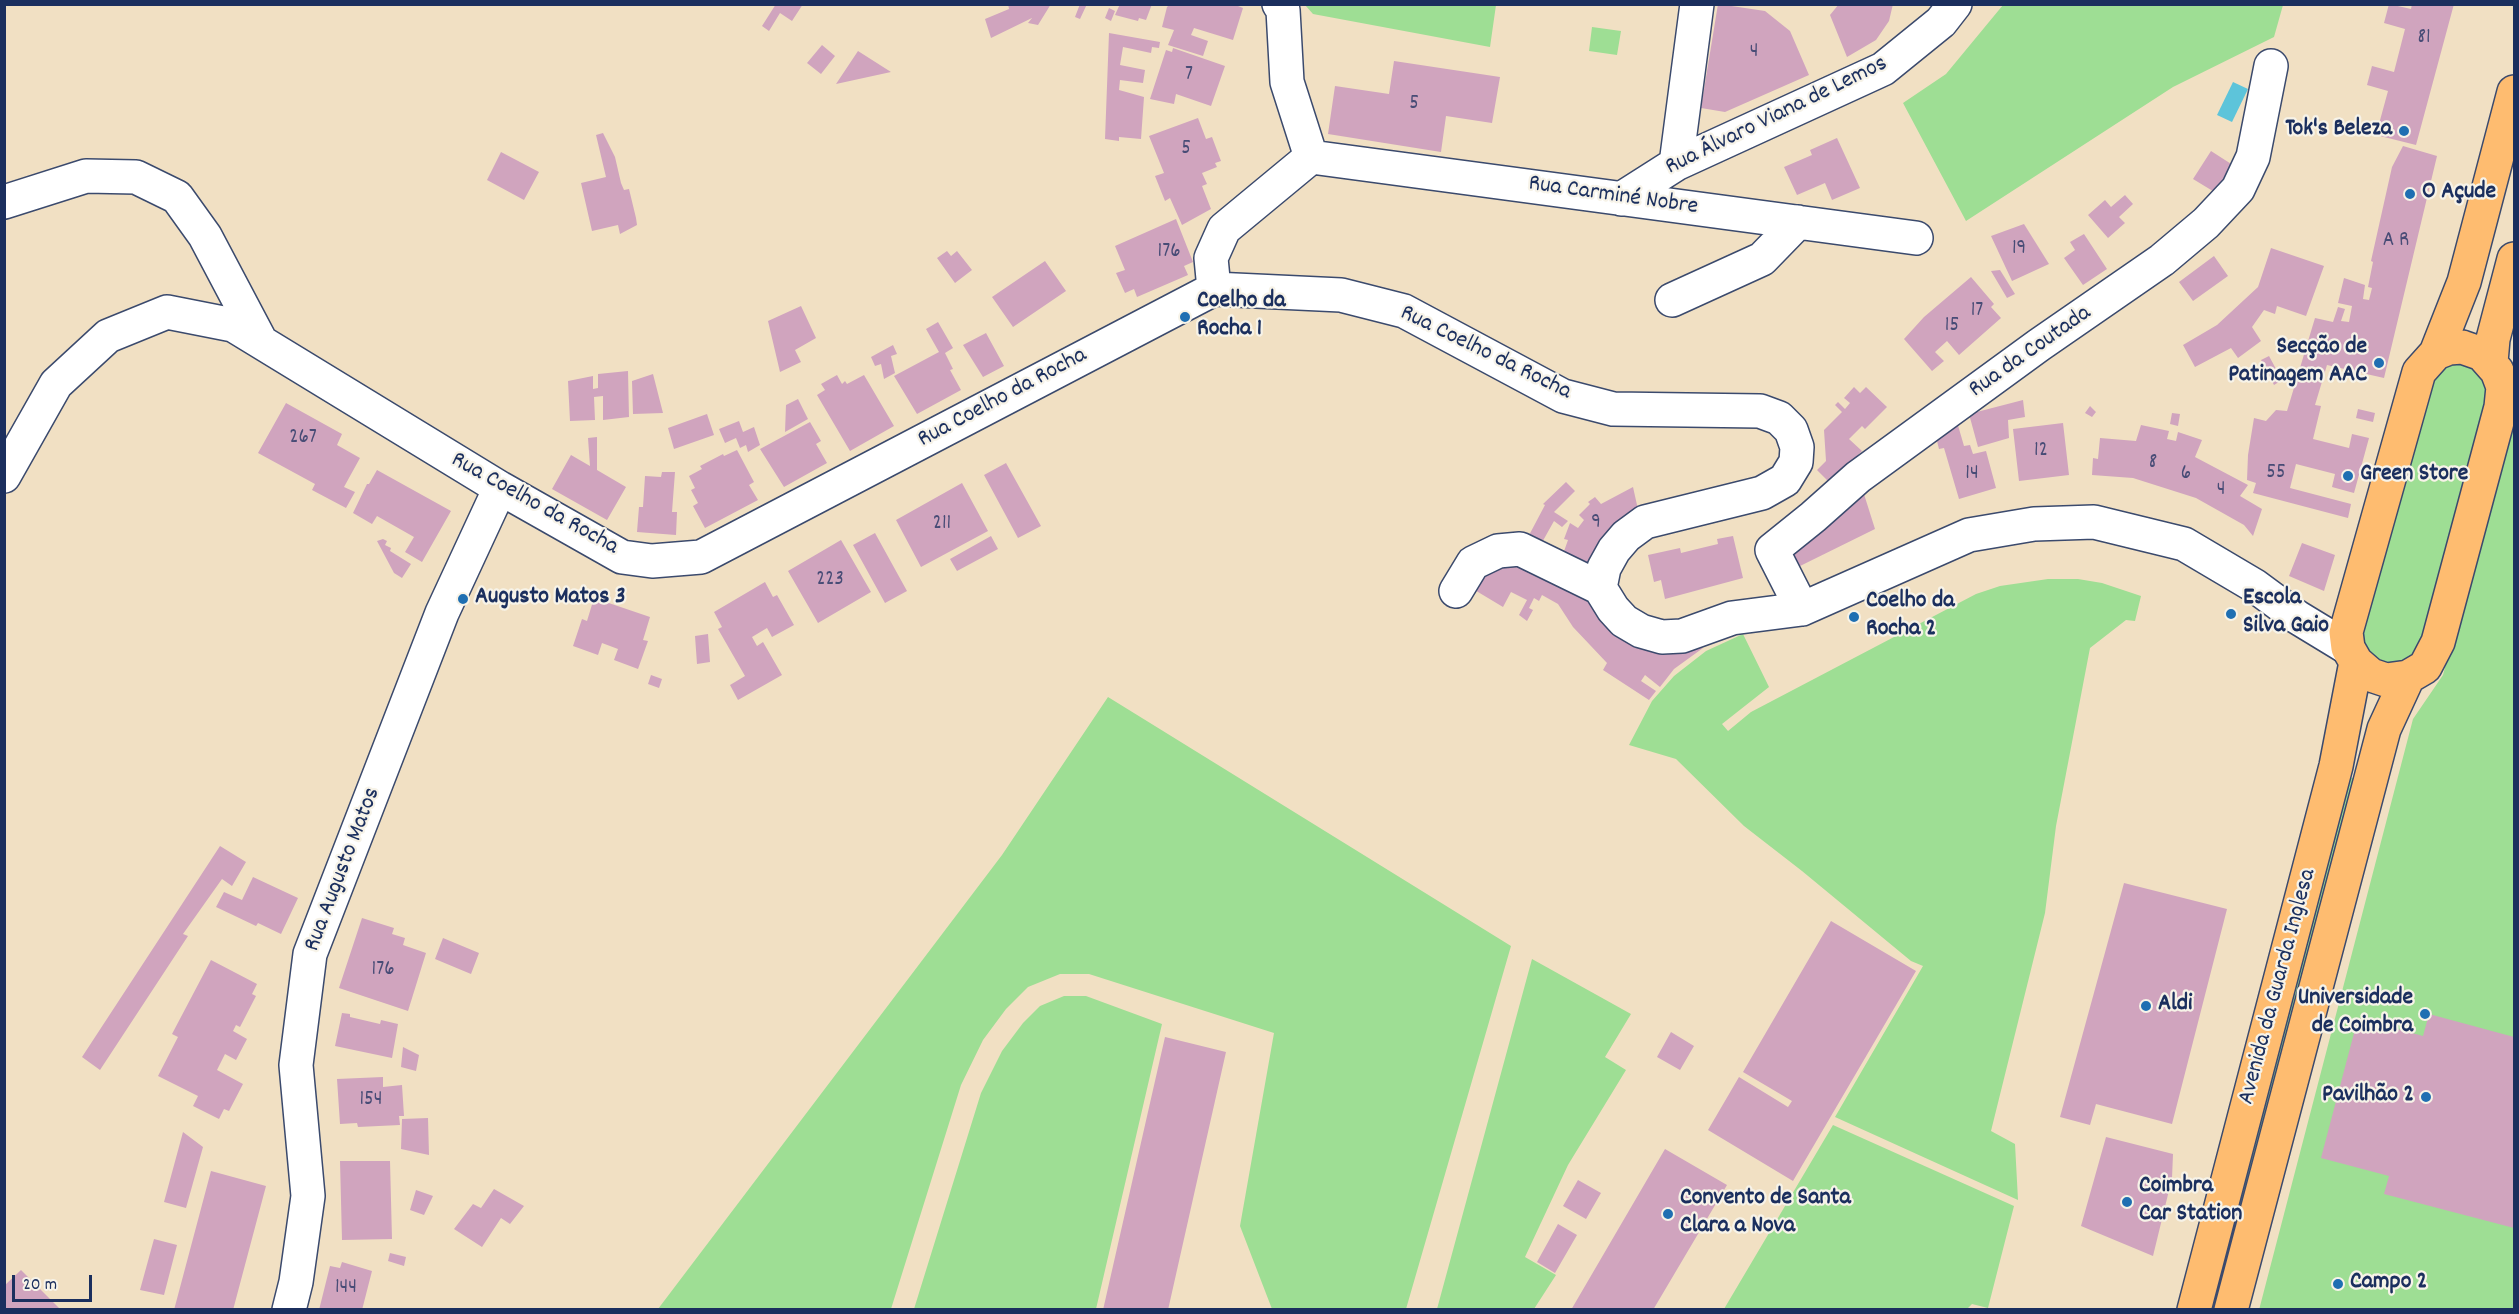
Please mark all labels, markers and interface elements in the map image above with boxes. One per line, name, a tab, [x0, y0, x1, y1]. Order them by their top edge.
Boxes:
house number: 81	[2417, 26, 2431, 52]
house number: 4	[1750, 40, 1758, 66]
street label: Rua Álvaro Viana de Lemos	[1661, 51, 1893, 183]
house number: 7	[1185, 63, 1193, 89]
house number: 5	[1409, 92, 1419, 118]
place label: Tok's Beleza	[2285, 117, 2392, 145]
marker: Tok's Beleza	[2397, 124, 2411, 138]
house number: 5	[1181, 137, 1191, 163]
street label: Rua Carminé Nobre	[1526, 171, 1700, 223]
place label: O Açude	[2422, 180, 2496, 208]
marker: O Açude	[2403, 187, 2417, 201]
house number: A R	[2383, 229, 2409, 255]
house number: 19	[2012, 237, 2026, 263]
house number: 176	[1158, 240, 1180, 266]
place label: Coelho da Rocha 1	[1197, 289, 1285, 345]
house number: 17	[1971, 299, 1983, 325]
street label: Rua Coelho da Rocha	[1395, 300, 1575, 408]
street label: Rua da Coutada	[1964, 300, 2098, 406]
marker: Coelho da Rocha 1	[1178, 310, 1192, 324]
house number: 15	[1945, 314, 1959, 340]
place label: Secção de Patinagem AAC	[2228, 335, 2367, 391]
street label: Rua Coelho da Rocha	[914, 342, 1092, 456]
marker: Secção de Patinagem AAC	[2372, 356, 2386, 370]
house number: 267	[289, 426, 317, 452]
house number: 12	[2034, 439, 2048, 465]
street label: Rua Coelho da Rocha	[445, 447, 623, 563]
house number: 8	[2149, 451, 2157, 477]
house number: 55	[2266, 461, 2286, 487]
house number: 14	[1965, 462, 1979, 488]
house number: 6	[2181, 462, 2191, 488]
place label: Green Store	[2360, 462, 2468, 490]
marker: Green Store	[2341, 469, 2355, 483]
house number: 4	[2217, 478, 2225, 504]
house number: 9	[1591, 511, 1601, 537]
house number: 211	[933, 512, 951, 538]
house number: 223	[816, 568, 844, 594]
place label: Augusto Matos 3	[475, 585, 626, 613]
place label: Escola Silva Gaio	[2243, 586, 2329, 642]
place label: Coelho da Rocha 2	[1866, 589, 1954, 645]
marker: Augusto Matos 3	[456, 592, 470, 606]
marker: Escola Silva Gaio	[2224, 607, 2238, 621]
marker: Coelho da Rocha 2	[1847, 610, 1861, 624]
street label: Rua Augusto Matos	[300, 784, 388, 956]
street label: Avenida da Guarda Inglesa	[2234, 866, 2324, 1108]
house number: 176	[372, 958, 394, 984]
place label: Universidade de Coimbra	[2298, 986, 2413, 1042]
place label: Aldi	[2158, 992, 2192, 1020]
marker: Aldi	[2139, 999, 2153, 1013]
marker: Universidade de Coimbra	[2418, 1007, 2432, 1021]
place label: Pavilhão 2	[2322, 1083, 2414, 1111]
house number: 154	[359, 1088, 383, 1114]
marker: Pavilhão 2	[2419, 1090, 2433, 1104]
place label: Coimbra Car Station	[2139, 1174, 2242, 1230]
place label: Convento de Santa Clara a Nova	[1680, 1186, 1851, 1242]
marker: Coimbra Car Station	[2120, 1195, 2134, 1209]
marker: Convento de Santa Clara a Nova	[1661, 1207, 1675, 1221]
scale bar	[15, 1263, 94, 1301]
place label: Campo 2	[2350, 1270, 2427, 1298]
text: 20 m	[23, 1273, 57, 1298]
house number: 144	[335, 1276, 357, 1302]
marker: Campo 2	[2331, 1277, 2345, 1291]

